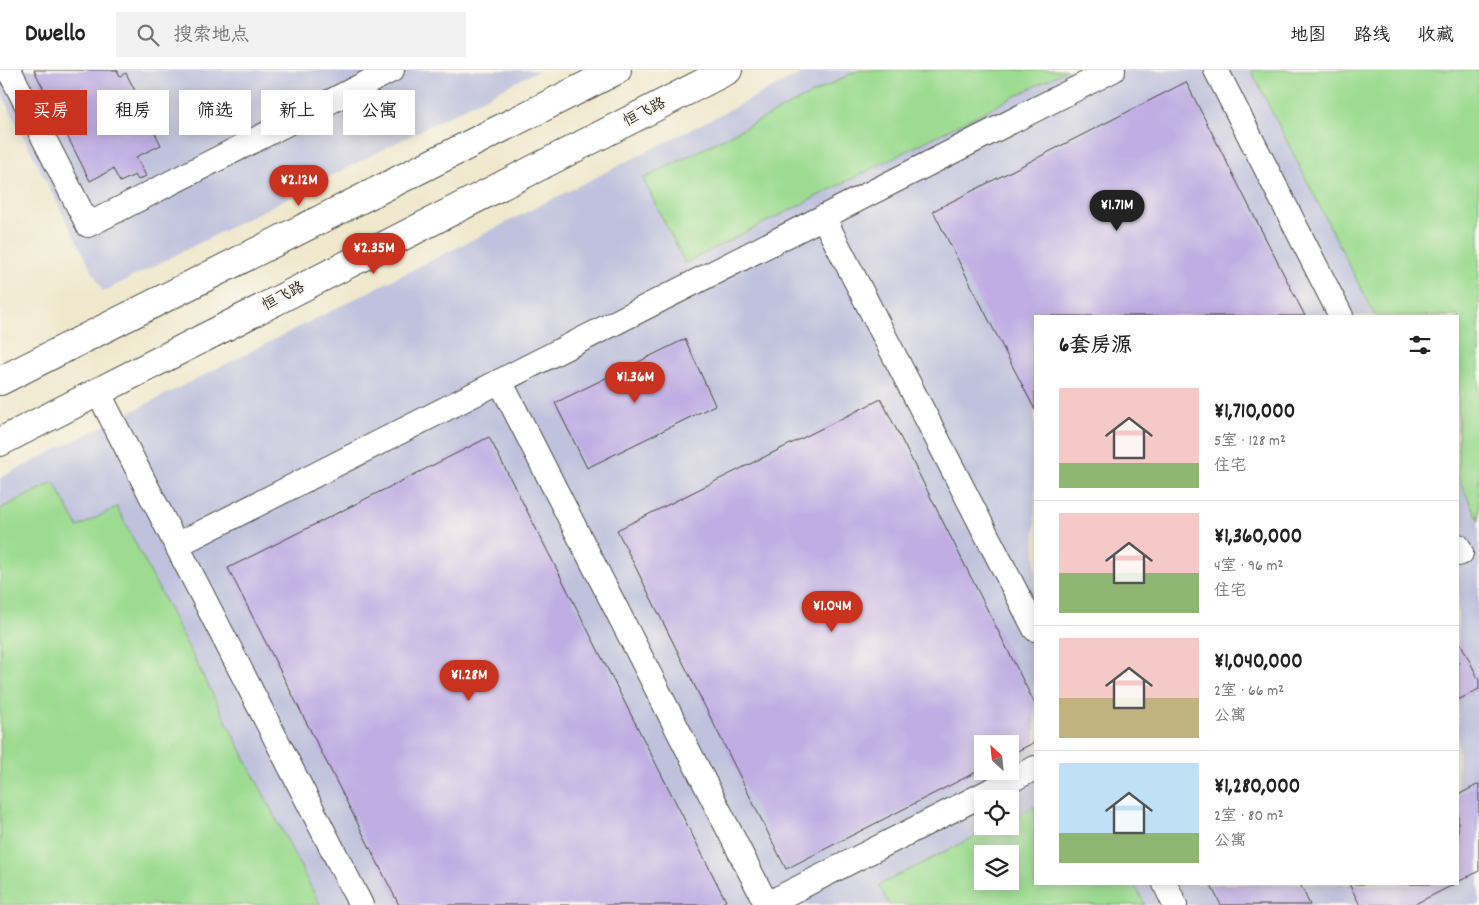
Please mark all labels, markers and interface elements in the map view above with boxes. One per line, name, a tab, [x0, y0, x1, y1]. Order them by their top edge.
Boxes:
search box	[116, 12, 466, 57]
text: Dwello	[25, 18, 86, 52]
icon: search	[134, 21, 162, 49]
text: 搜索地点	[174, 23, 250, 50]
text: 地图	[1290, 24, 1326, 49]
text: 路线	[1354, 24, 1390, 49]
text: 收藏	[1418, 24, 1454, 49]
chip: 买房	[15, 90, 87, 135]
chip: 租房	[97, 90, 169, 135]
chip: 筛选	[179, 90, 251, 135]
chip: 新上	[261, 90, 333, 135]
chip: 公寓	[343, 90, 415, 135]
street label: 恒飞路	[620, 93, 670, 133]
pin: ¥2.12M	[258, 164, 340, 207]
text: ¥2.12M	[280, 169, 318, 192]
pin: ¥1.71M	[1076, 190, 1158, 232]
text: ¥1.71M	[1101, 194, 1133, 217]
pin: ¥2.35M	[333, 232, 415, 275]
text: ¥2.35M	[353, 237, 395, 260]
street label: 恒飞路	[259, 277, 309, 317]
icon: filters	[1406, 331, 1434, 359]
text: 6套房源	[1059, 332, 1132, 362]
pin: ¥1.36M	[594, 362, 676, 404]
text: ¥1.36M	[616, 366, 654, 389]
text: ¥1,710,000	[1214, 398, 1295, 428]
icon: home	[1099, 408, 1159, 468]
text: 5室 · 128 m²	[1214, 430, 1286, 453]
text: 住宅	[1214, 455, 1246, 478]
text: ¥1,360,000	[1214, 523, 1302, 553]
icon: home	[1099, 533, 1159, 593]
text: 4室 · 96 m²	[1214, 555, 1283, 578]
text: 住宅	[1214, 580, 1246, 603]
pin: ¥1.04M	[791, 590, 873, 633]
text: ¥1.04M	[813, 595, 851, 618]
text: ¥1,040,000	[1214, 648, 1303, 678]
icon: home	[1099, 658, 1159, 718]
pin: ¥1.28M	[428, 660, 510, 702]
text: ¥1.28M	[451, 664, 487, 687]
text: 2室 · 66 m²	[1214, 680, 1284, 703]
text: 公寓	[1214, 705, 1246, 728]
north arrow	[974, 735, 1019, 780]
map controls	[974, 735, 1019, 890]
text: ¥1,280,000	[1214, 773, 1300, 803]
icon: home	[1099, 783, 1159, 843]
button: locate	[974, 790, 1019, 835]
text: 2室 · 80 m²	[1214, 805, 1284, 828]
text: 公寓	[1214, 830, 1246, 853]
button: layers	[974, 845, 1019, 890]

